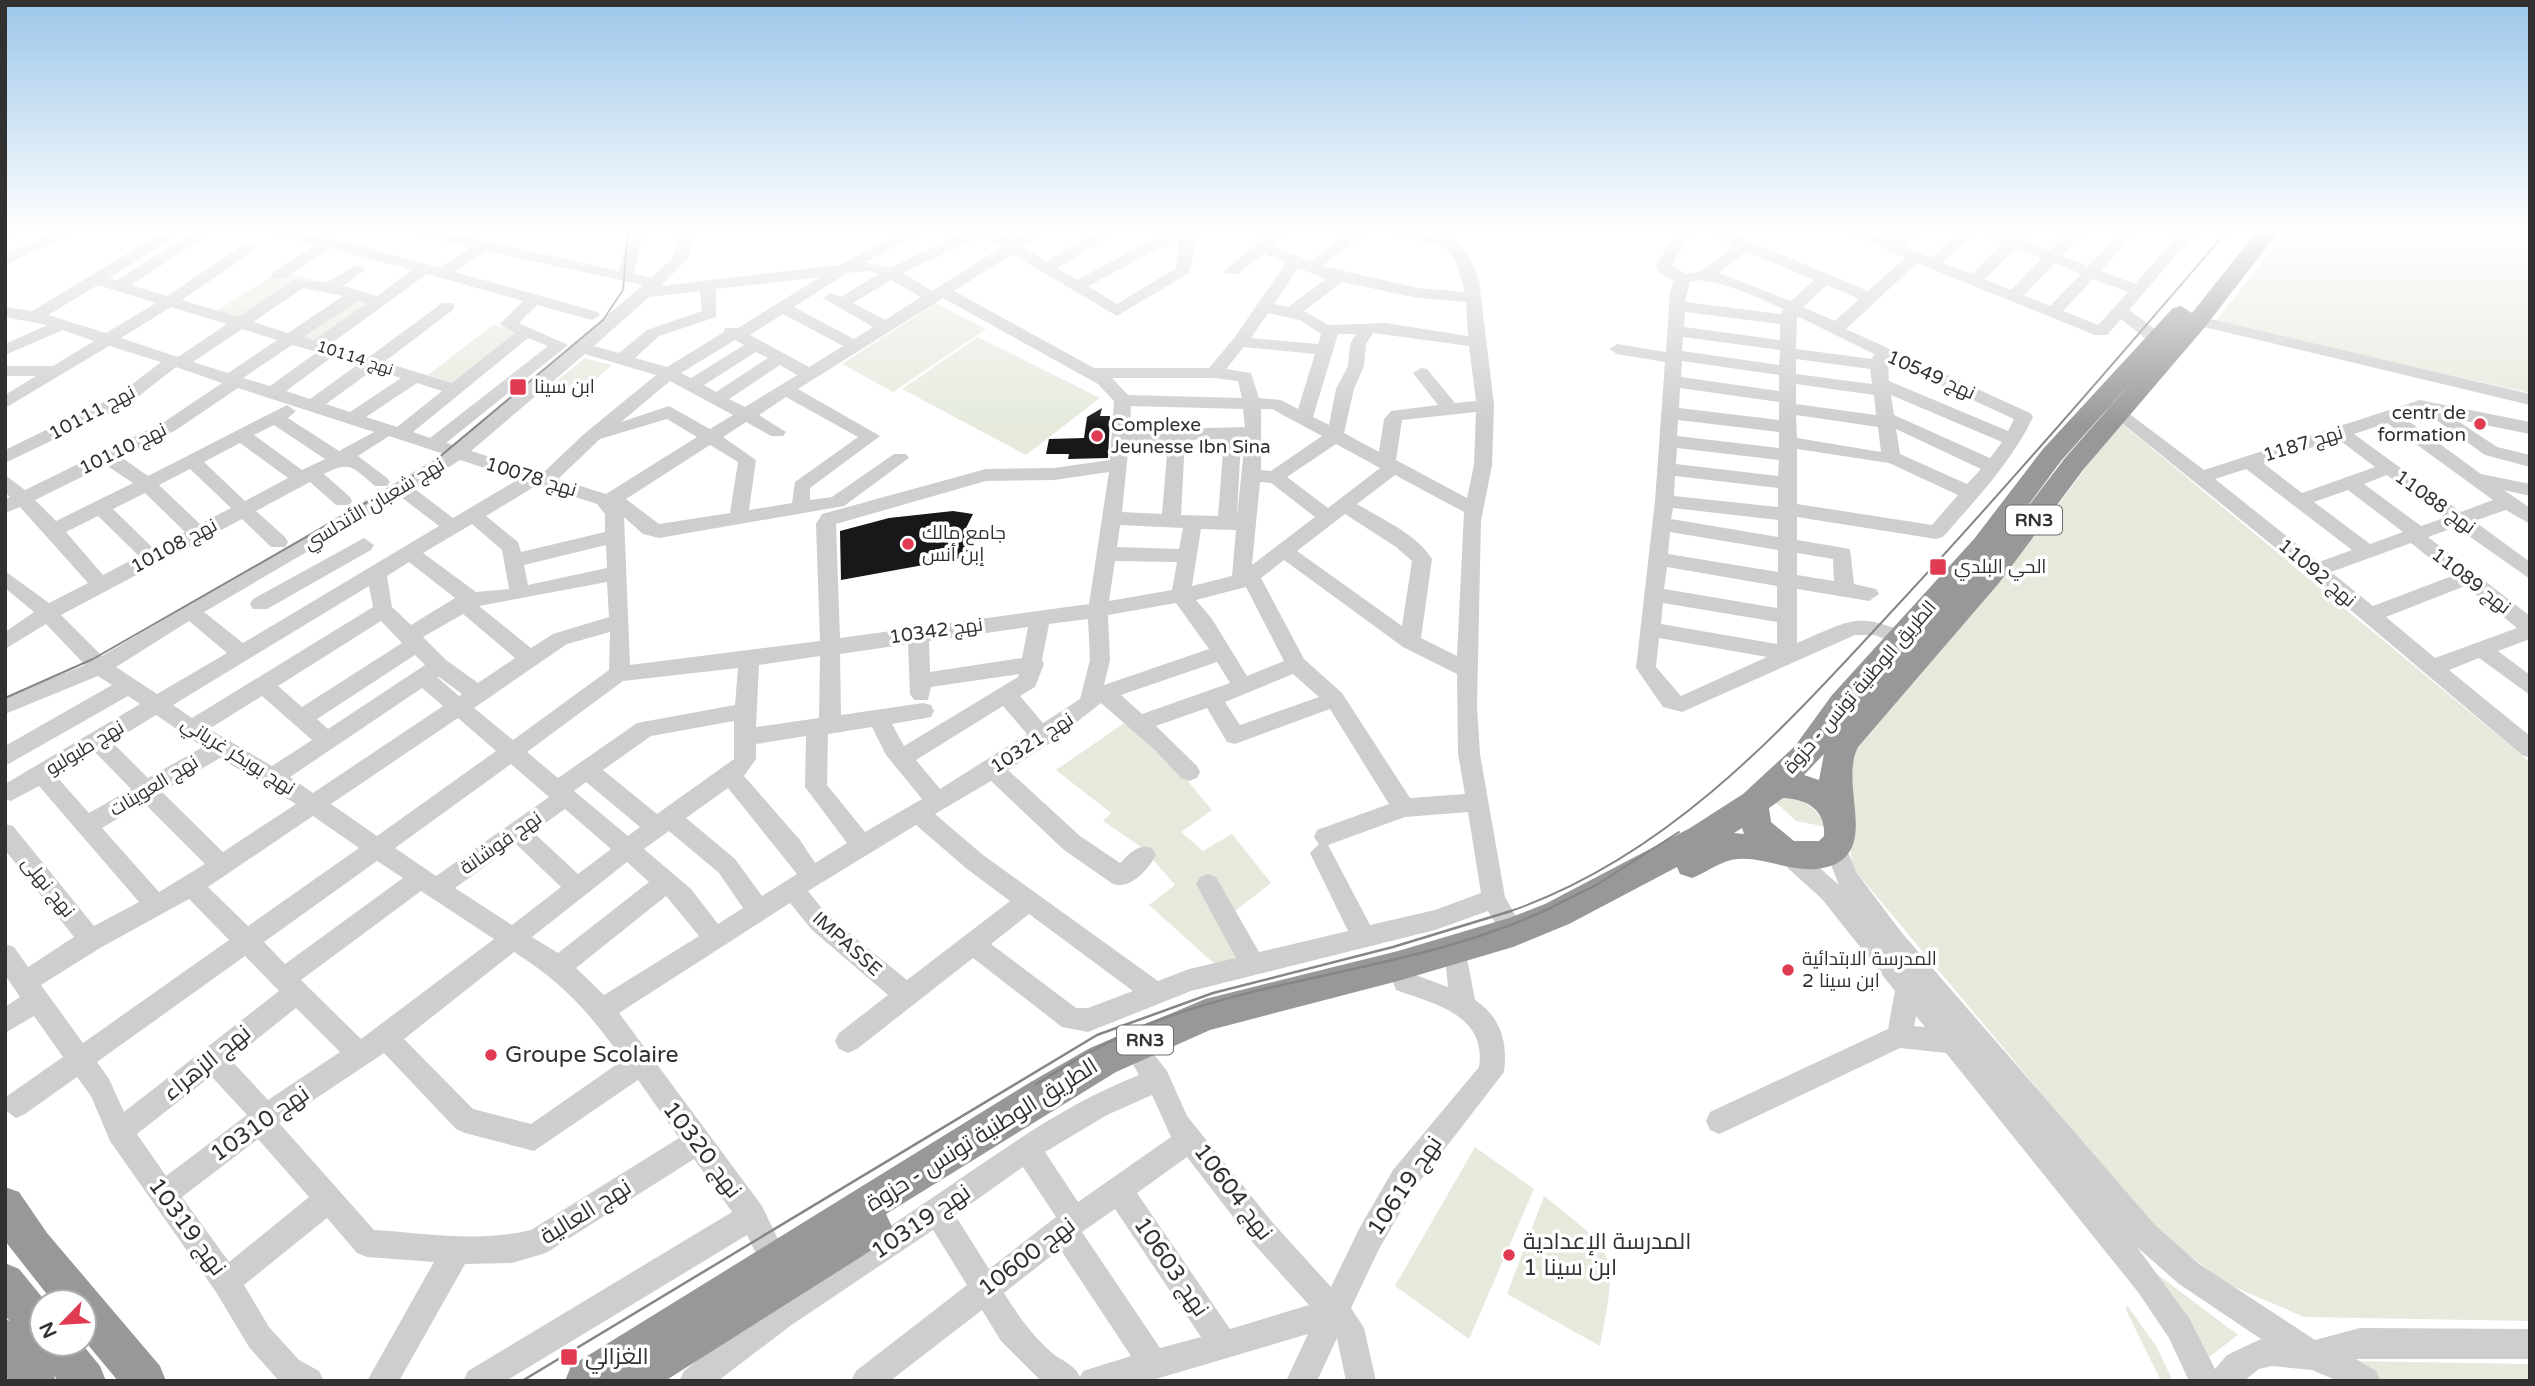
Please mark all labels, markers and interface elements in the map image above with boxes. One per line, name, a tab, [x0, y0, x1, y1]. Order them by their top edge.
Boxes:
street label: نهج 10114	[314, 336, 396, 381]
street label: نهج 10549	[1883, 346, 1978, 406]
place label: ابن سينا	[534, 376, 595, 398]
marker: ابن سينا	[508, 377, 528, 397]
street label: نهج 10111	[45, 381, 140, 447]
place label: centr de formation	[2377, 402, 2466, 446]
place label: Complexe Jeunesse Ibn Sina	[1111, 414, 1271, 458]
marker: centr de formation	[2472, 416, 2488, 432]
street label: نهج 10110	[76, 418, 171, 481]
street label: نهج 1187	[2260, 421, 2346, 468]
marker: Complexe Jeunesse Ibn Sina	[1089, 428, 1105, 444]
street label: نهج شعبان الأندلسي	[300, 453, 450, 557]
street label: نهج 10078	[482, 453, 579, 503]
street label: نهج 11088	[2389, 465, 2480, 540]
road number: RN3	[2006, 506, 2062, 534]
street label: نهج 10108	[127, 514, 222, 580]
place label: جامع مالك إبن أنس	[922, 522, 1006, 566]
street label: نهج 11092	[2273, 534, 2360, 613]
marker: جامع مالك إبن أنس	[900, 536, 916, 552]
street label: نهج 11089	[2426, 543, 2515, 620]
place label: الحي البلدي	[1954, 556, 2046, 581]
marker: الحي البلدي	[1928, 557, 1948, 577]
street label: الطريق الوطنية تونس - حزوة	[1779, 596, 1942, 778]
street label: نهج 10342	[888, 614, 984, 650]
street label: نهج 10321	[987, 708, 1079, 780]
street label: نهج بوبكر غرياني	[176, 712, 299, 802]
street label: نهج طبولبو	[42, 716, 129, 782]
street label: نهج العوينات	[106, 751, 203, 823]
street label: نهج فوشانة	[456, 807, 547, 881]
street label: نهج نهلى	[15, 852, 79, 923]
street label: IMPASSE	[808, 907, 886, 981]
place label: المدرسة الابتدائية ابن سينا 2	[1802, 948, 1937, 992]
marker: المدرسة الابتدائية ابن سينا 2	[1780, 962, 1796, 978]
street label: نهج الزهراء	[157, 1019, 257, 1108]
road number: RN3	[1117, 1026, 1173, 1055]
place label: Groupe Scolaire	[505, 1041, 679, 1069]
marker: Groupe Scolaire	[483, 1047, 499, 1063]
street label: الطريق الوطنية تونس - حزوة	[861, 1052, 1103, 1218]
street label: نهج 10310	[205, 1080, 315, 1169]
street label: نهج 10320	[656, 1096, 747, 1205]
street label: نهج 10619	[1362, 1131, 1449, 1242]
street label: نهج 10604	[1187, 1138, 1278, 1247]
street label: نهج 10319	[141, 1173, 232, 1282]
street label: نهج العالية	[535, 1173, 637, 1252]
street label: نهج 10319	[866, 1179, 977, 1266]
street label: نهج 10600	[973, 1212, 1082, 1303]
street label: نهج 10603	[1127, 1212, 1214, 1323]
place label: المدرسة الإعدادية ابن سينا 1	[1523, 1228, 1691, 1282]
marker: المدرسة الإعدادية ابن سينا 1	[1501, 1247, 1517, 1263]
north arrow	[28, 1288, 98, 1358]
text: N	[35, 1318, 62, 1341]
place label: الغزالي	[585, 1343, 649, 1374]
marker: الغزالي	[559, 1347, 579, 1367]

